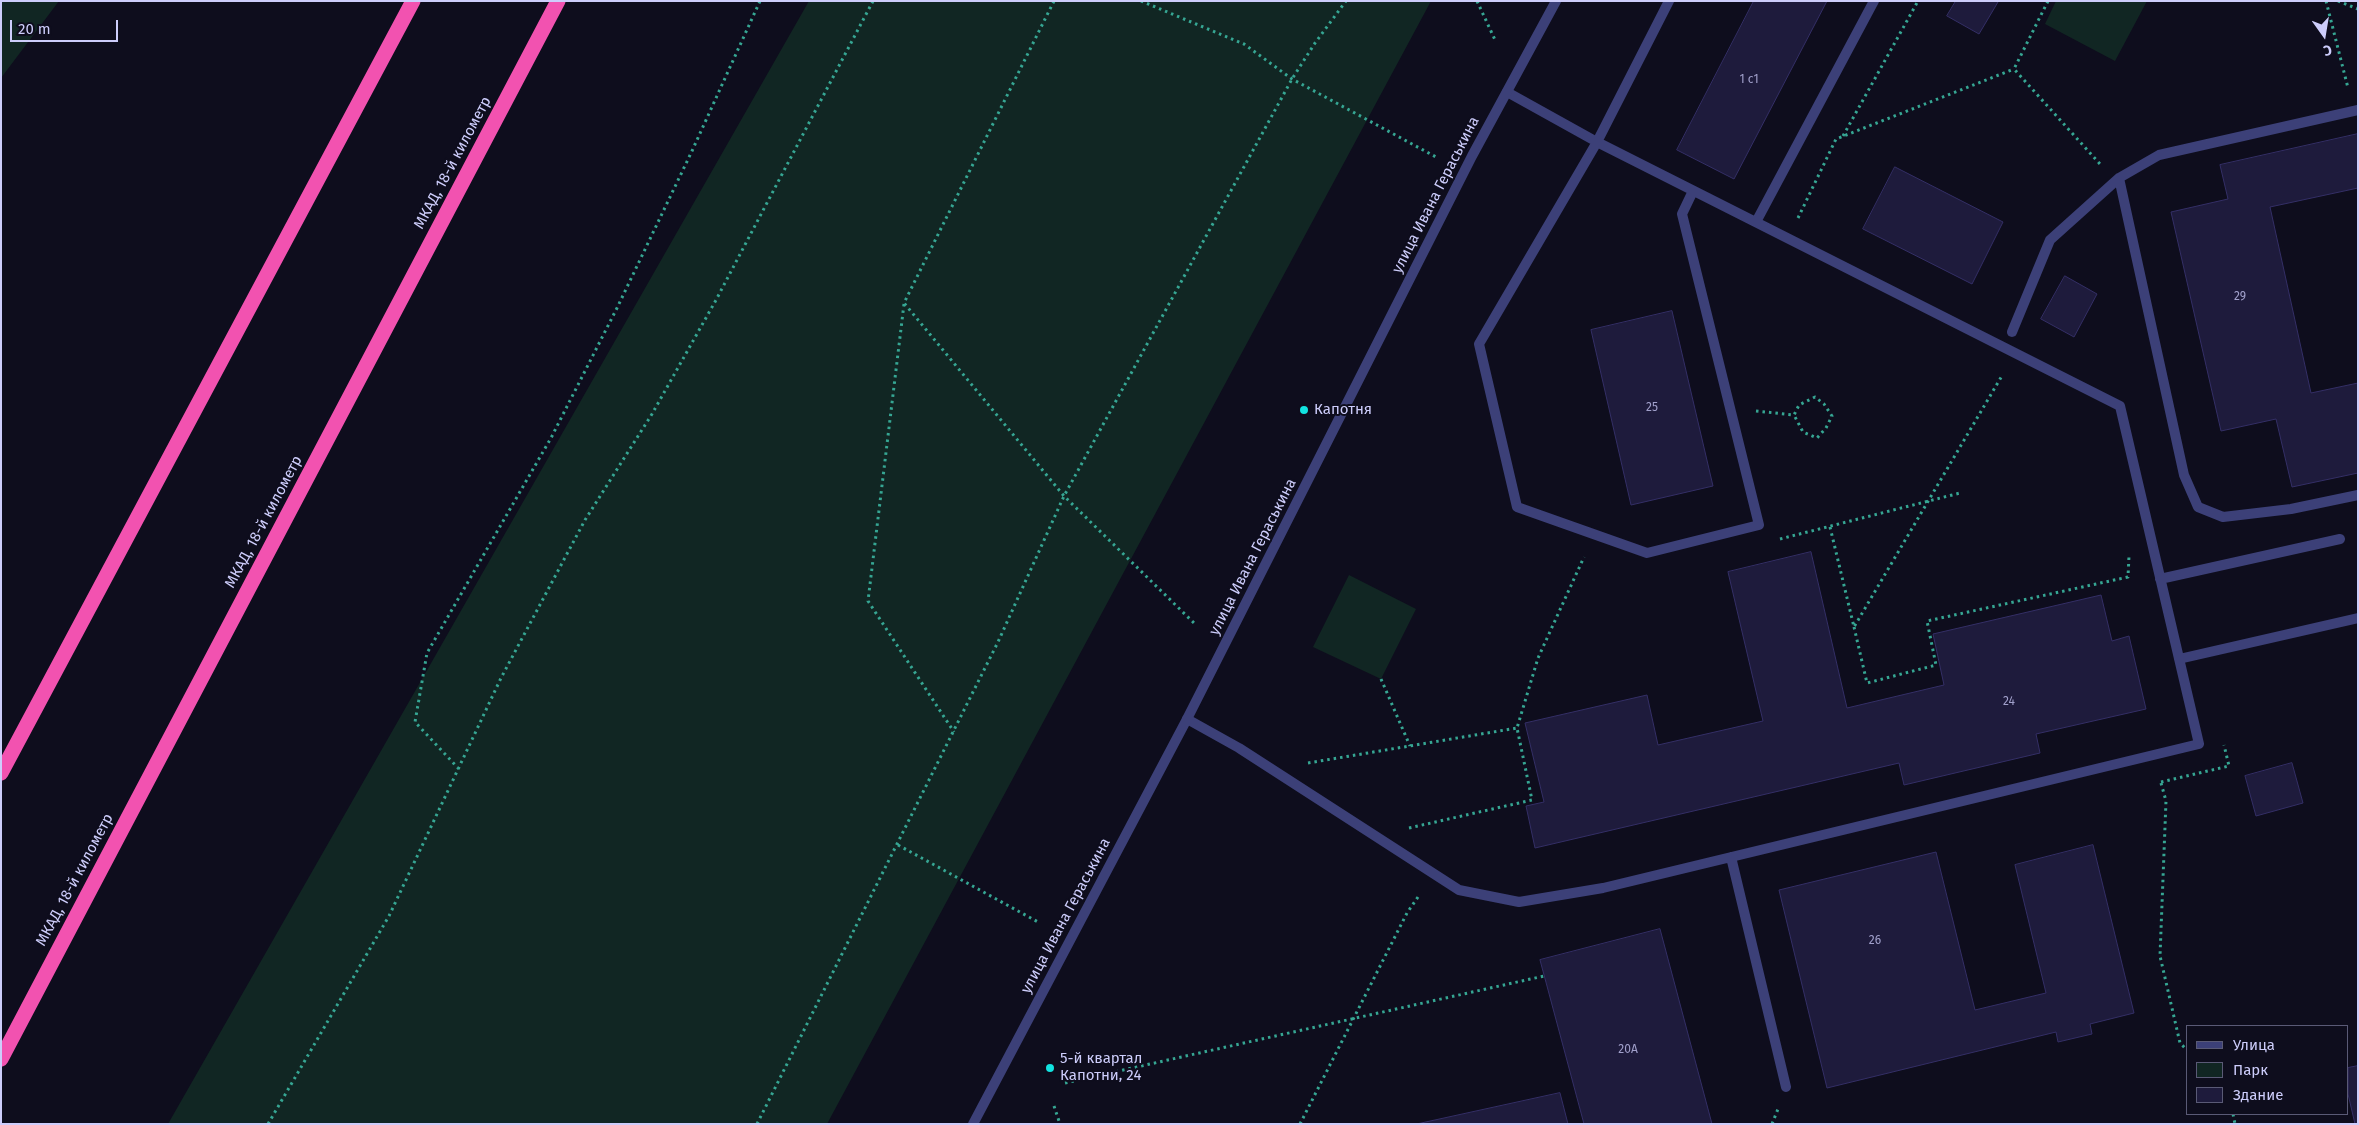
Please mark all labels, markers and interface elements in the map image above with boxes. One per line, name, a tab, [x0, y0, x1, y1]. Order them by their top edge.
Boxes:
scale bar	[12, 10, 120, 42]
north arrow	[2299, 10, 2349, 60]
text: 20 m	[18, 20, 51, 38]
text: С	[2322, 41, 2333, 59]
house number: 1 с1	[1739, 73, 1759, 87]
street label: МКАД, 18-й километр	[410, 94, 496, 232]
street label: улица Ивана Гераськина	[1389, 114, 1483, 276]
house number: 29	[2234, 290, 2246, 304]
place label: Капотня	[1314, 401, 1372, 419]
house number: 25	[1646, 401, 1658, 415]
marker: Капотня	[1298, 404, 1310, 416]
street label: МКАД, 18-й километр	[221, 453, 307, 591]
street label: улица Ивана Гераськина	[1206, 476, 1300, 638]
house number: 24	[2003, 695, 2015, 709]
street label: МКАД, 18-й километр	[32, 811, 118, 949]
street label: улица Ивана Гераськина	[1017, 835, 1115, 997]
house number: 26	[1869, 934, 1881, 948]
legend	[2186, 1025, 2349, 1115]
text: Улица	[2233, 1036, 2275, 1054]
house number: 20А	[1618, 1043, 1638, 1057]
place label: 5-й квартал Капотни, 24	[1060, 1050, 1142, 1085]
text: Парк	[2233, 1061, 2268, 1079]
marker: 5-й квартал Капотни, 24	[1044, 1062, 1056, 1074]
text: Здание	[2233, 1086, 2283, 1104]

